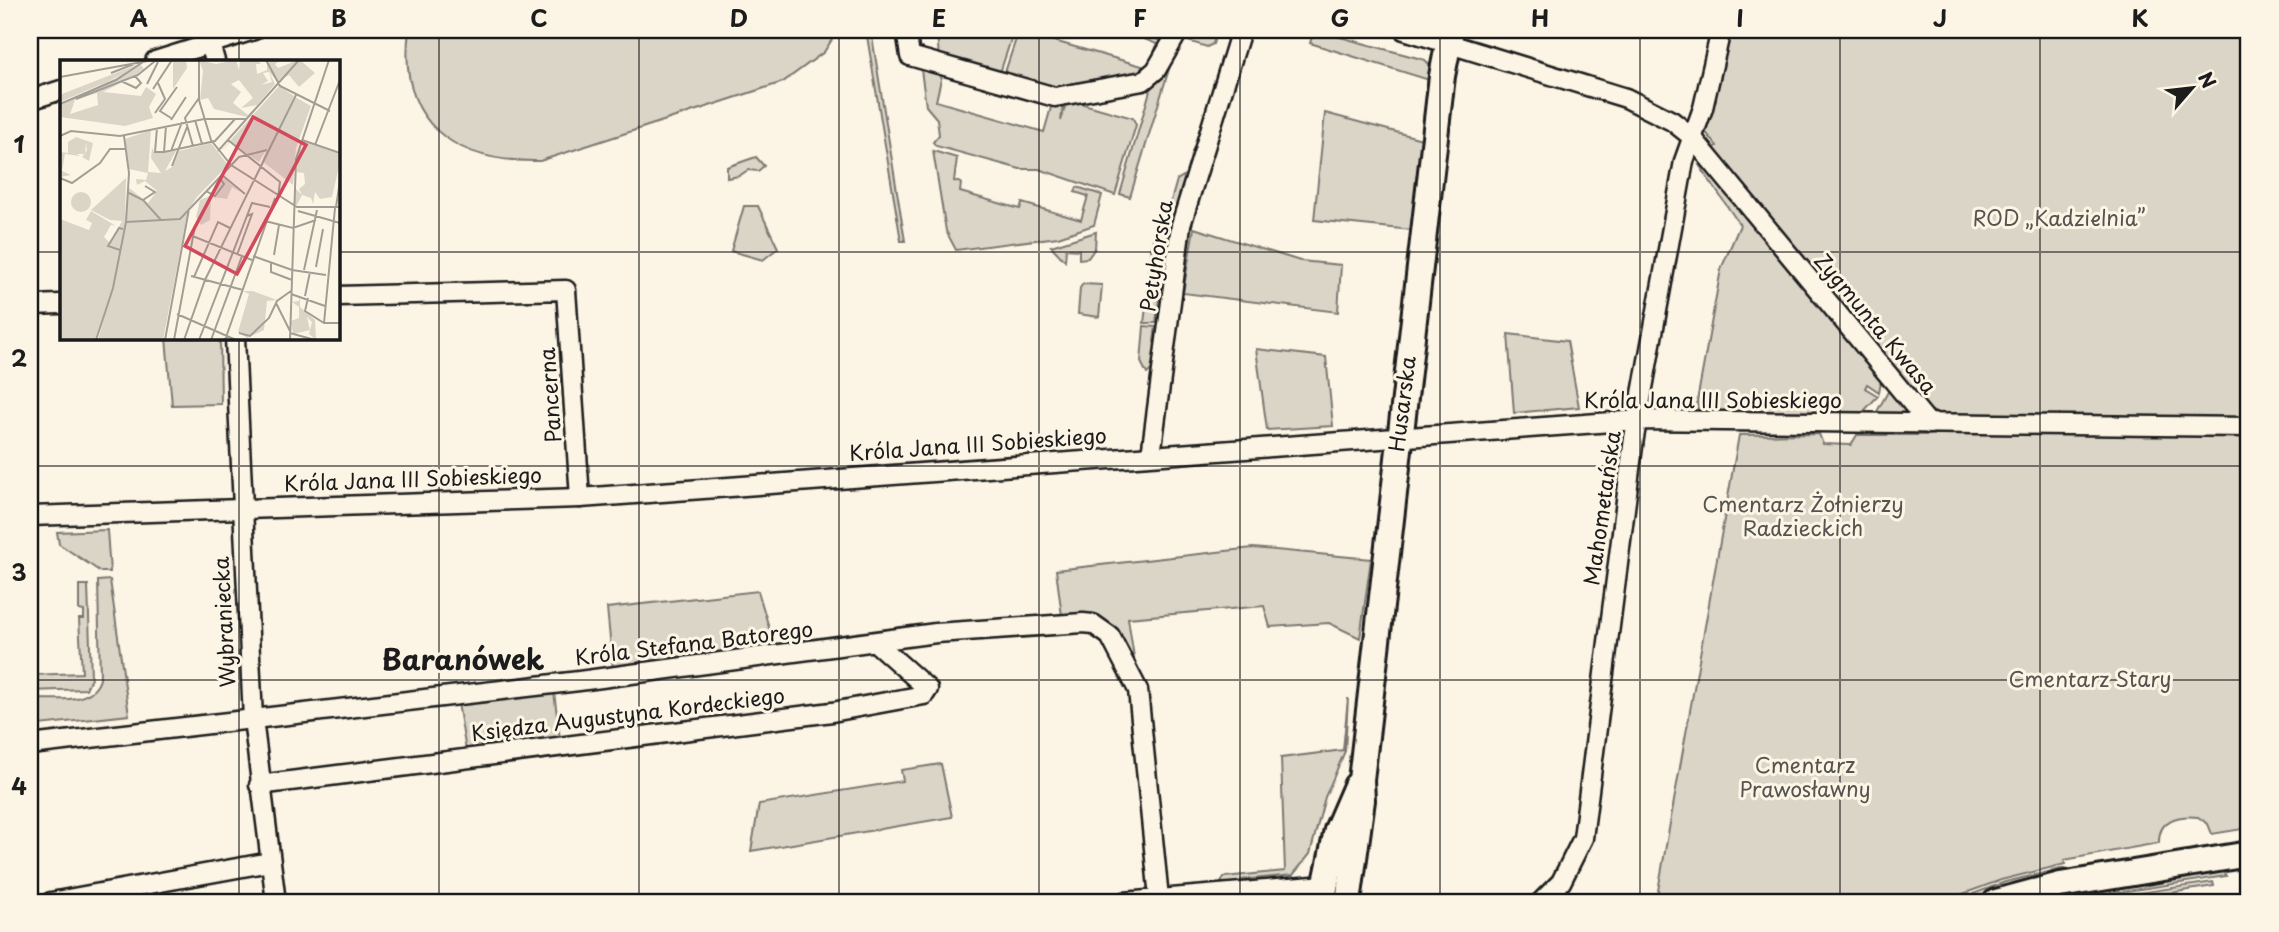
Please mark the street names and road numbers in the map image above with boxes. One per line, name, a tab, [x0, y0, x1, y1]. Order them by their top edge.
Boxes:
street label: Petyhorska	[1130, 197, 1180, 314]
street label: Zygmunta Kwasa	[1808, 245, 1946, 401]
street label: Pancerna	[530, 346, 568, 444]
street label: Husarska	[1379, 354, 1423, 453]
street label: Króla Jana III Sobieskiego	[1584, 383, 1842, 415]
street label: Króla Jana III Sobieskiego	[848, 418, 1108, 468]
street label: Mahometańska	[1574, 428, 1628, 587]
street label: Króla Jana III Sobieskiego	[283, 458, 542, 498]
street label: Wybraniecka	[204, 556, 242, 688]
street label: Króla Stefana Batorego	[573, 612, 815, 672]
street label: Księdza Augustyna Kordeckiego	[469, 678, 786, 748]

